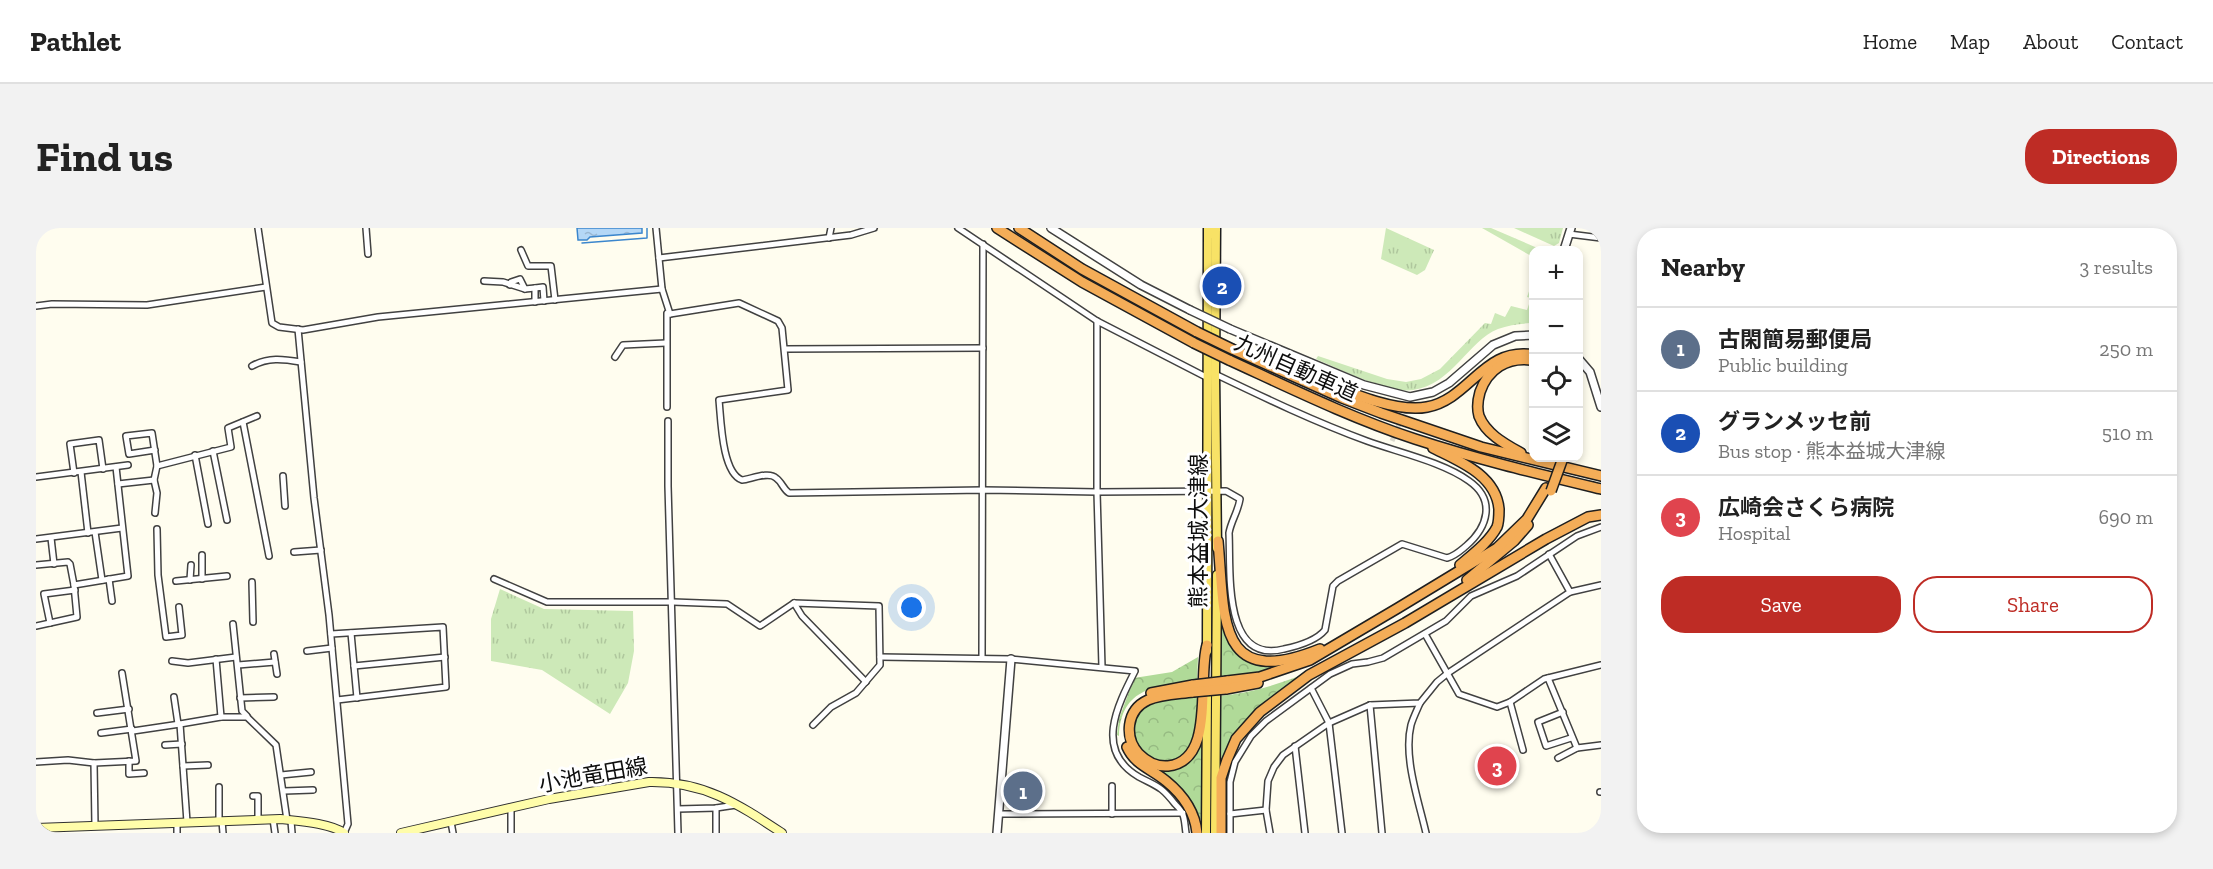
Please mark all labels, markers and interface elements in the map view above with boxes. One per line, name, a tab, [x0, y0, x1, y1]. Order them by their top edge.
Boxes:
text: Pathlet	[30, 25, 121, 58]
text: Home	[1863, 29, 1917, 54]
text: Map	[1950, 29, 1990, 54]
text: About	[2023, 29, 2078, 54]
text: Contact	[2111, 29, 2183, 54]
button: Directions	[2025, 129, 2177, 184]
text: Find us	[36, 131, 173, 182]
map controls	[1529, 246, 1583, 462]
button: +	[1529, 246, 1583, 300]
text: Nearby	[1661, 251, 1745, 283]
text: 3 results	[2079, 255, 2153, 279]
pin: 2	[1202, 264, 1242, 308]
button: −	[1529, 300, 1583, 354]
text: 古閑簡易郵便局	[1718, 326, 1872, 353]
street label: 九州自動車道	[1230, 329, 1362, 407]
text: 1	[1676, 337, 1685, 361]
text: 250 m	[2099, 337, 2153, 361]
text: Public building	[1718, 353, 1848, 377]
button: locate	[1529, 354, 1583, 408]
button: layers	[1529, 408, 1583, 462]
text: グランメッセ前	[1718, 408, 1871, 435]
text: 2	[1675, 421, 1686, 445]
text: 510 m	[2102, 421, 2153, 445]
text: Bus stop · 熊本益城大津線	[1718, 439, 1946, 463]
street label: 熊本益城大津線	[1185, 454, 1212, 608]
text: 広崎会さくら病院	[1718, 494, 1894, 521]
text: 3	[1675, 505, 1686, 529]
text: 690 m	[2098, 505, 2153, 529]
text: Hospital	[1718, 521, 1791, 545]
button: Save	[1661, 576, 1901, 633]
button: Share	[1913, 576, 2153, 633]
your location	[897, 593, 926, 622]
pin: 3	[1478, 744, 1516, 788]
street label: 小池竜田線	[536, 752, 650, 798]
pin: 1	[1004, 768, 1042, 814]

